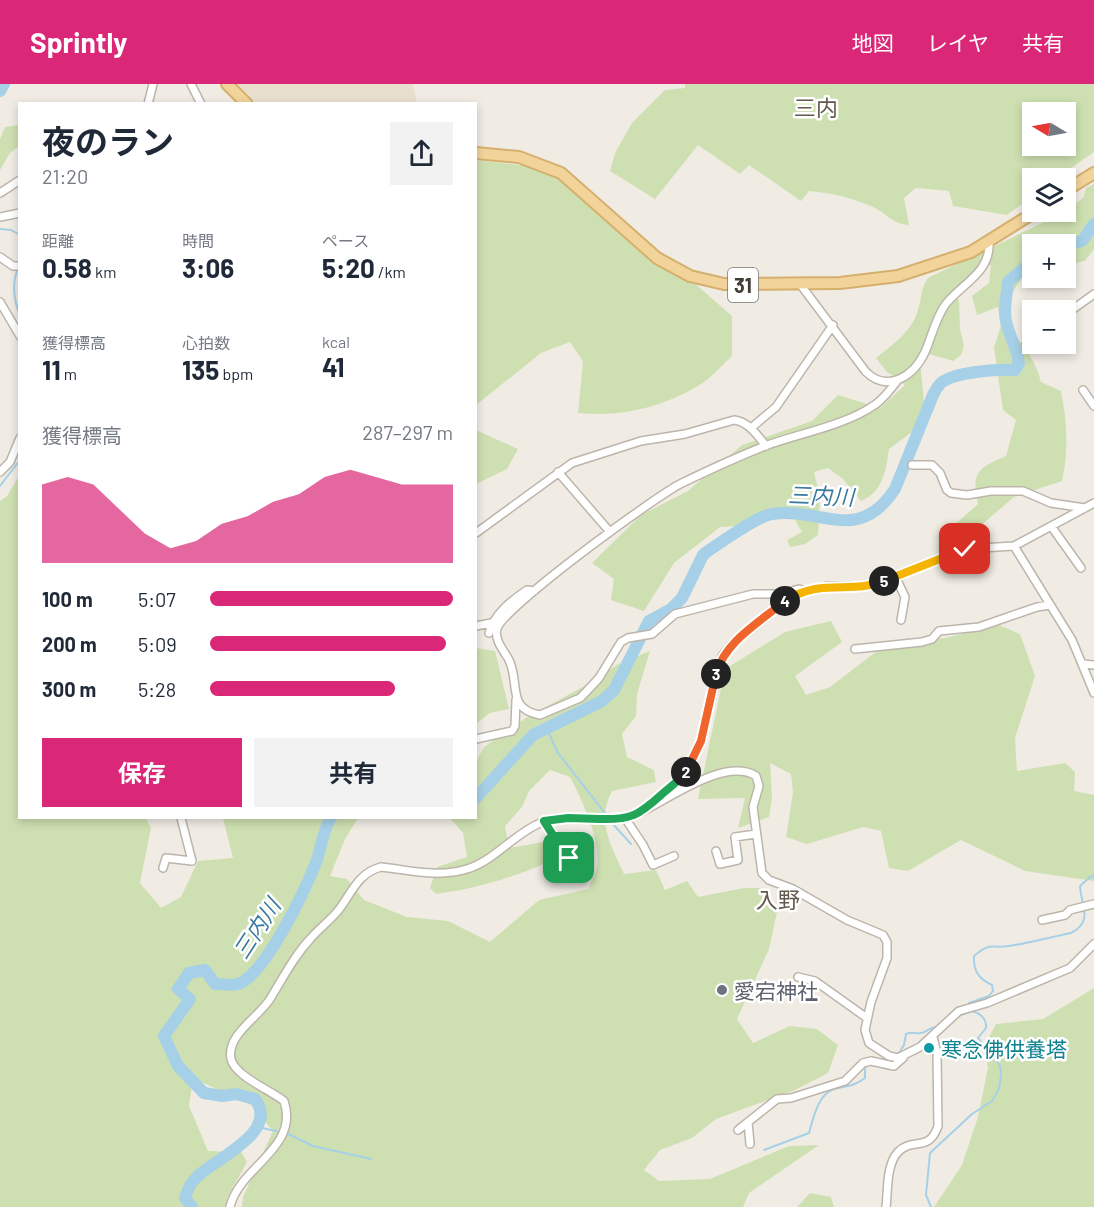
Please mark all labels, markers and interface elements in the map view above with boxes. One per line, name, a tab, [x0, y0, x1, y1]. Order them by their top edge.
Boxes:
text: Sprintly	[30, 25, 127, 59]
text: 地図	[852, 30, 894, 55]
text: レイヤ	[927, 30, 989, 55]
text: 共有	[1022, 30, 1064, 55]
district label: 三内	[794, 94, 838, 120]
north arrow	[1022, 102, 1076, 156]
map controls	[1022, 102, 1076, 354]
text: 夜のラン	[42, 121, 174, 161]
button: share	[390, 122, 453, 185]
text: 21:20	[42, 164, 88, 188]
button: layers	[1022, 168, 1076, 222]
text: 距離	[42, 231, 74, 250]
text: 時間	[182, 231, 214, 250]
text: ペース	[322, 231, 369, 250]
button: +	[1022, 234, 1076, 288]
text: 0.58	[42, 252, 92, 283]
text: 3:06	[182, 252, 234, 283]
text: 5:20	[322, 252, 375, 283]
text: km	[92, 262, 116, 281]
text: /km	[375, 262, 406, 281]
road number: 31	[728, 268, 758, 302]
button: −	[1022, 300, 1076, 354]
text: kcal	[322, 332, 350, 351]
text: 獲得標高	[42, 333, 106, 352]
text: 心拍数	[182, 333, 230, 352]
text: 41	[322, 351, 344, 382]
text: 11	[42, 354, 61, 385]
text: 135	[182, 354, 219, 385]
text: m	[61, 364, 77, 383]
text: bpm	[219, 364, 253, 383]
text: 287–297 m	[362, 420, 453, 444]
text: 獲得標高	[42, 423, 122, 447]
water label: 三内川	[788, 481, 856, 509]
pin	[939, 523, 990, 574]
icon: check	[948, 532, 981, 565]
pin: 5	[869, 566, 899, 596]
text: 5	[880, 571, 888, 590]
pin: 4	[770, 586, 800, 616]
text: 100 m	[42, 587, 93, 611]
text: 5:07	[138, 587, 176, 611]
text: 4	[780, 591, 790, 610]
text: 200 m	[42, 632, 97, 656]
text: 5:09	[138, 632, 177, 656]
pin: 3	[701, 659, 731, 689]
text: 3	[712, 664, 720, 683]
text: 300 m	[42, 677, 96, 701]
text: 5:28	[138, 677, 176, 701]
button: 保存	[42, 738, 242, 807]
button: 共有	[254, 738, 453, 807]
pin: 2	[671, 757, 701, 787]
text: 2	[682, 762, 690, 781]
pin	[543, 832, 594, 883]
icon: arrive	[552, 841, 585, 874]
district label: 入野	[756, 886, 800, 912]
water label: 三内川	[227, 892, 286, 963]
place label: 愛宕神社	[734, 978, 818, 1003]
marker: 愛宕神社	[715, 983, 729, 997]
place label: 寒念佛供養塔	[941, 1036, 1067, 1061]
marker: 寒念佛供養塔	[922, 1041, 936, 1055]

